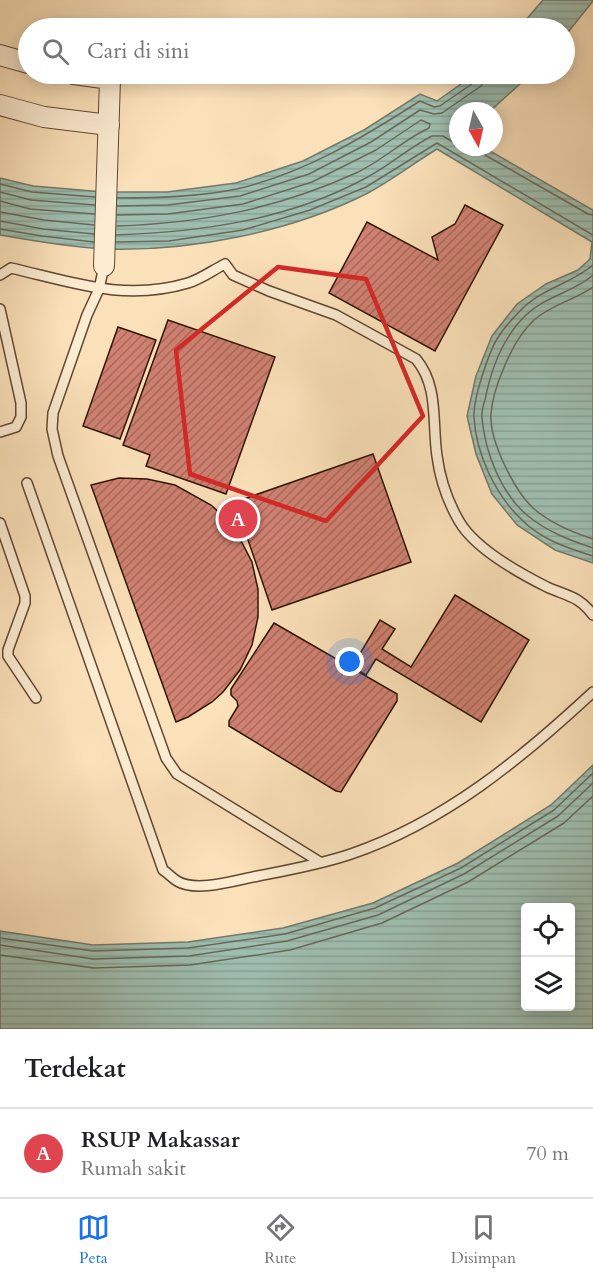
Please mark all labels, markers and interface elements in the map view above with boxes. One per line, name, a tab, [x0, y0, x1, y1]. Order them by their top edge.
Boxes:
search box	[18, 18, 575, 84]
icon: search	[39, 35, 72, 68]
text: Cari di sini	[87, 36, 190, 66]
north arrow	[449, 102, 503, 156]
pin: A	[218, 496, 258, 542]
your location	[335, 647, 364, 676]
map controls	[521, 903, 575, 1011]
button: locate	[521, 903, 575, 957]
button: layers	[521, 957, 575, 1011]
text: Terdekat	[24, 1051, 126, 1086]
text: RSUP Makassar	[81, 1125, 240, 1155]
text: A	[36, 1140, 51, 1167]
text: 70 m	[526, 1140, 569, 1167]
text: Rumah sakit	[81, 1155, 186, 1182]
tab: Peta	[77, 1211, 110, 1269]
tab: Rute	[264, 1211, 297, 1269]
tab: Disimpan	[451, 1211, 516, 1269]

